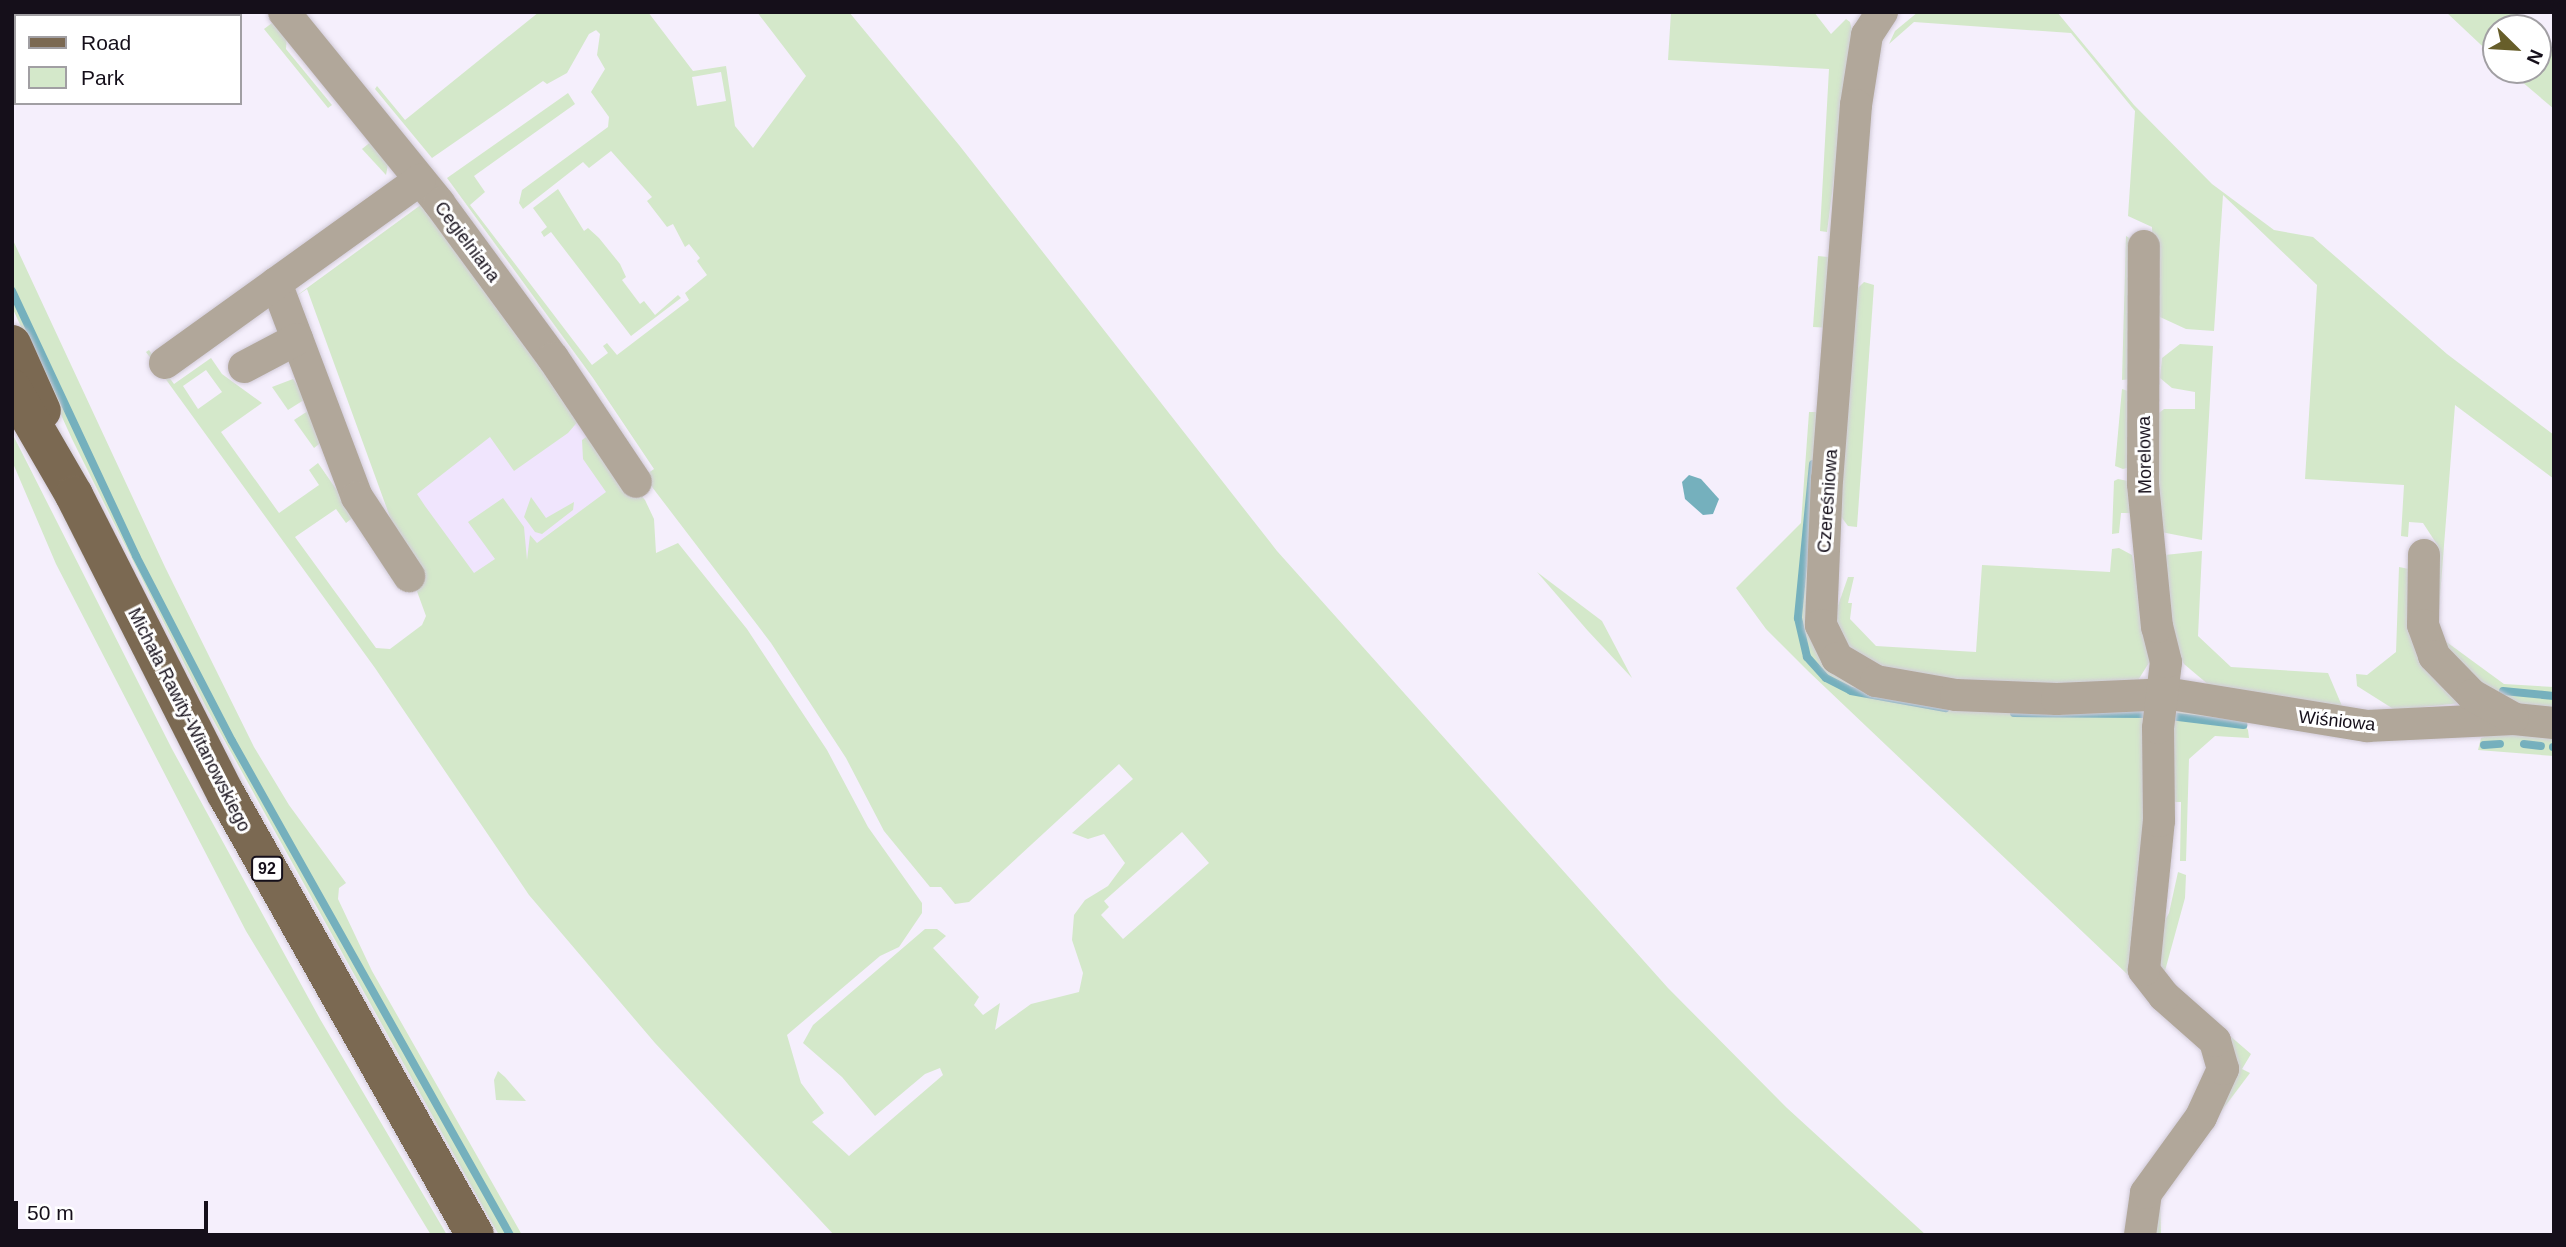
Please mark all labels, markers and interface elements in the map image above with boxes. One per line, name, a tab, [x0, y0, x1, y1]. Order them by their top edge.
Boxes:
legend	[14, 14, 242, 105]
north arrow	[2482, 14, 2552, 84]
text: Road	[81, 31, 131, 54]
text: N	[2522, 46, 2547, 67]
text: Park	[81, 66, 124, 89]
street label: Cegielniana	[430, 198, 504, 286]
street label: Morelowa	[2134, 416, 2156, 494]
street label: Czereśniowa	[1814, 448, 1842, 554]
street label: Michała Rawity-Witanowskiego	[123, 605, 255, 835]
street label: Wiśniowa	[2298, 706, 2376, 736]
road number: 92	[250, 856, 284, 882]
scale bar	[18, 1188, 212, 1232]
text: 50 m	[27, 1201, 74, 1224]

